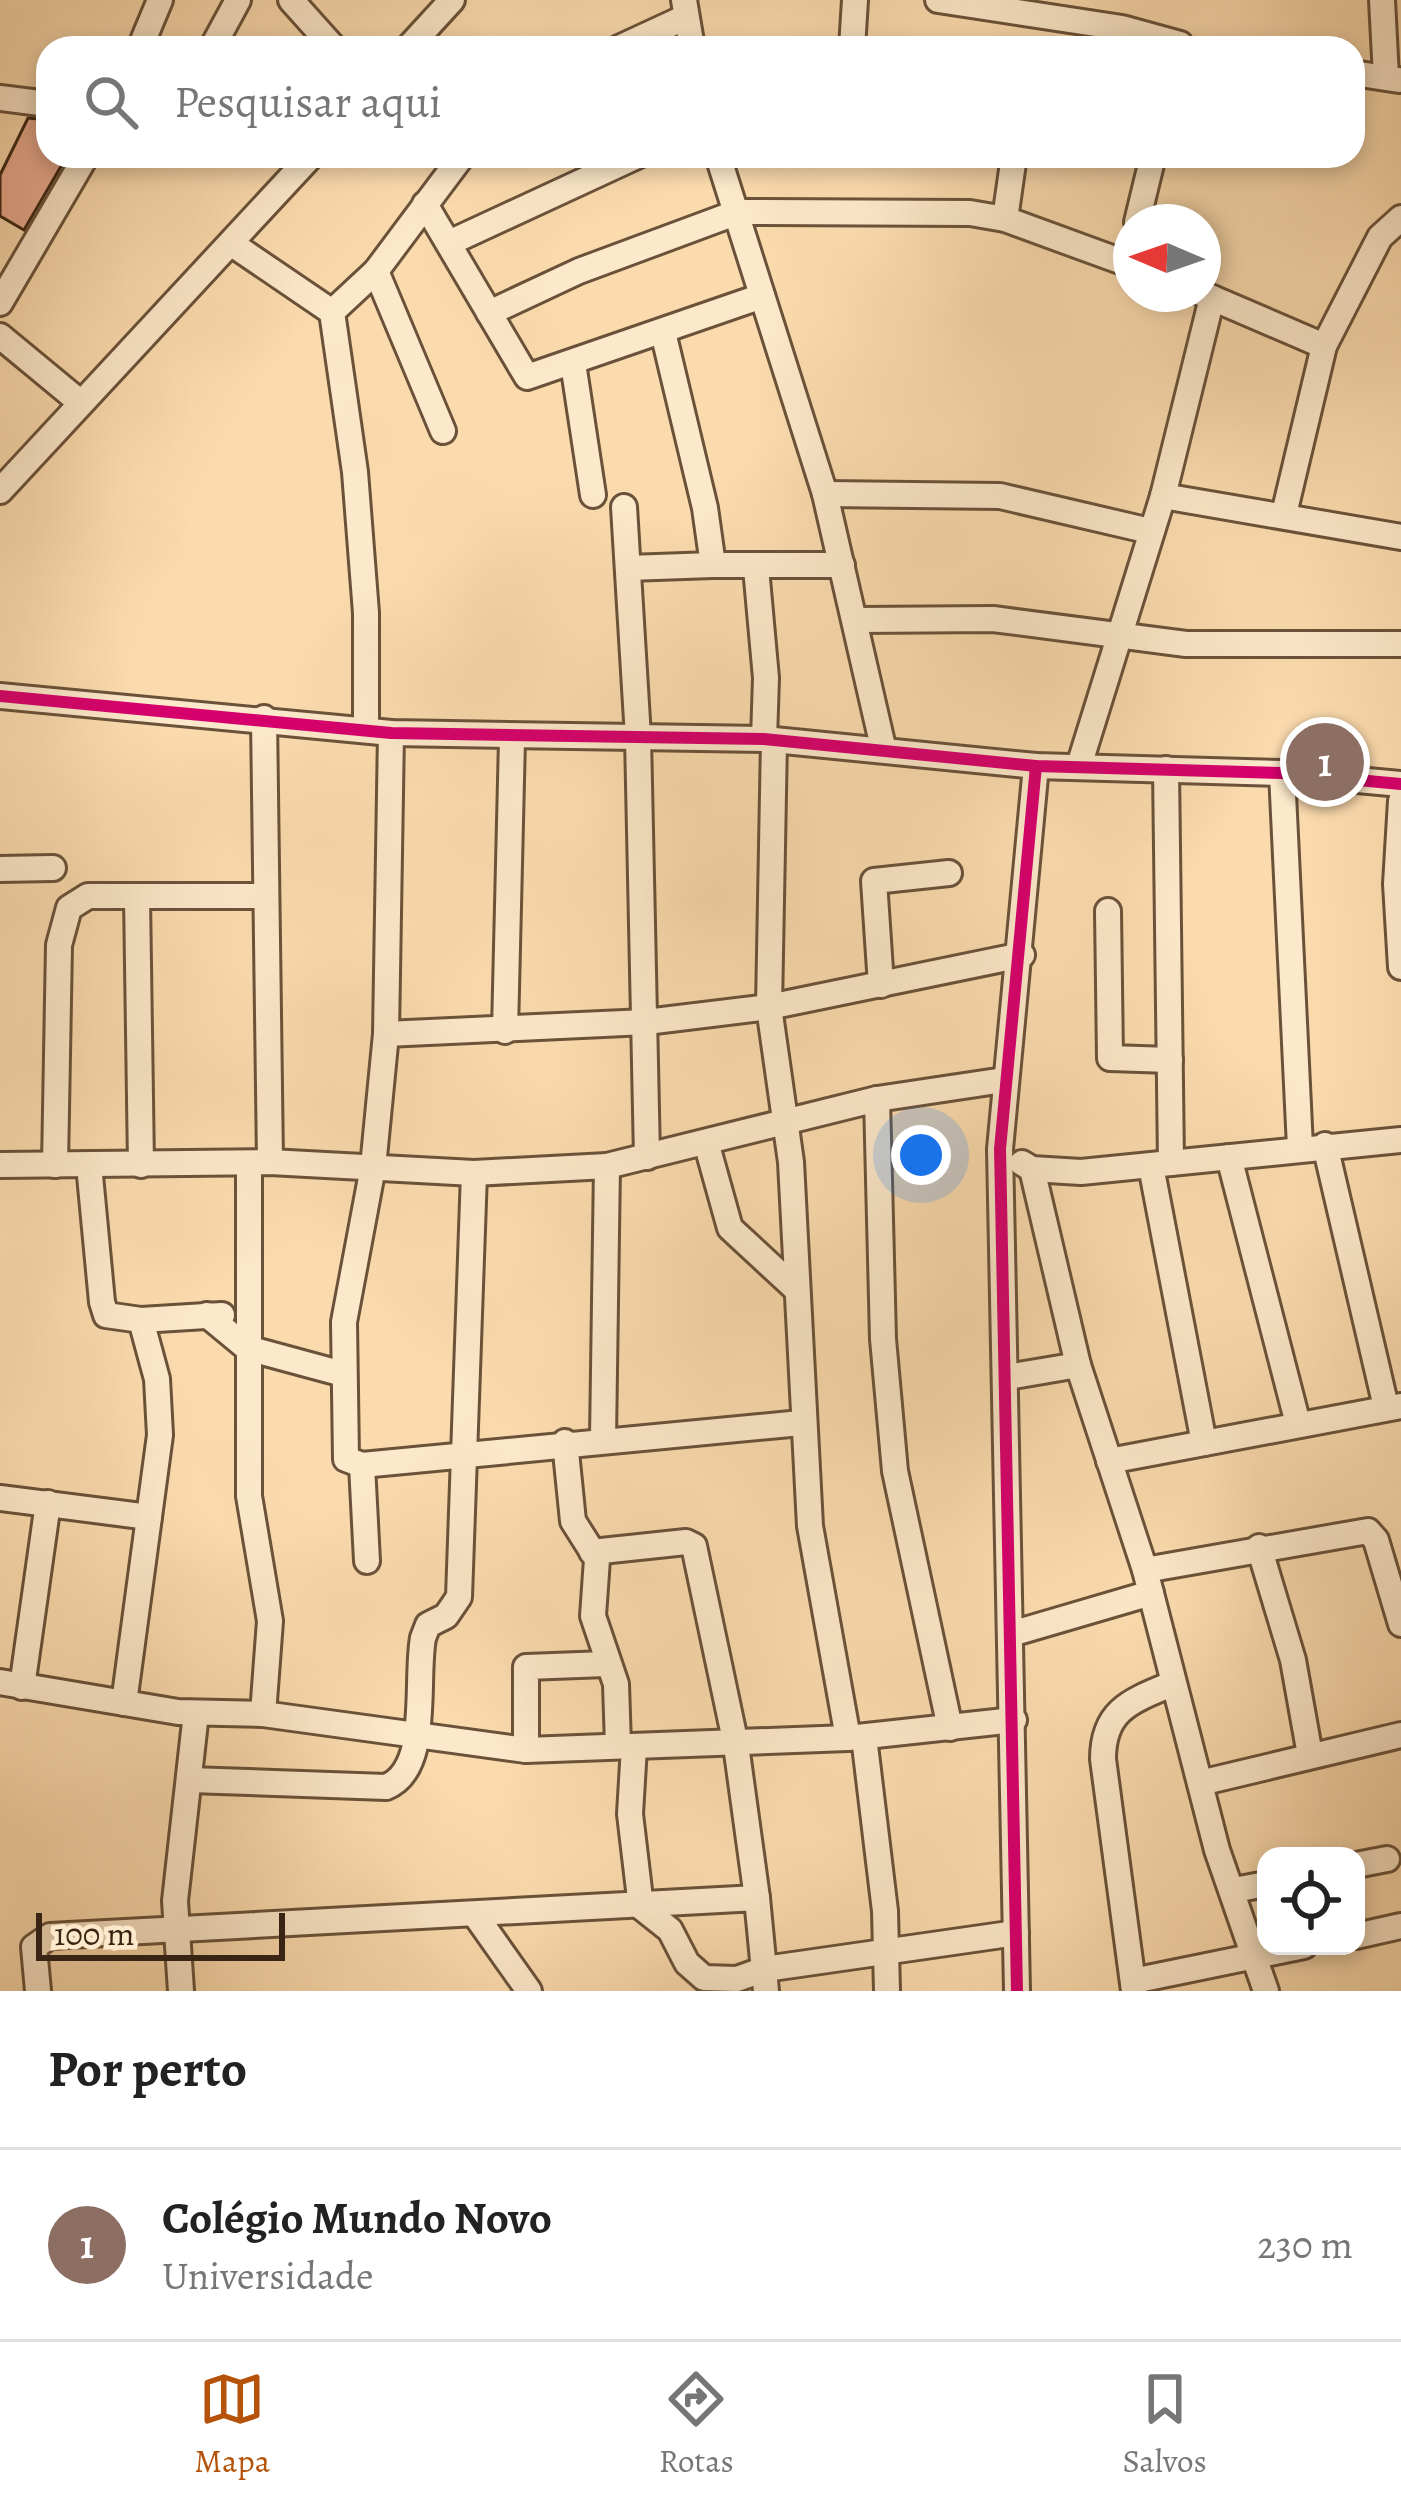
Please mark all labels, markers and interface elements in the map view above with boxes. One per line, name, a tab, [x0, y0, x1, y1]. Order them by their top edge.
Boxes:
search box	[36, 36, 1365, 168]
icon: search	[78, 69, 144, 135]
text: Pesquisar aqui	[174, 71, 442, 133]
north arrow	[1113, 204, 1221, 312]
pin: 1	[1286, 717, 1364, 807]
your location	[891, 1125, 951, 1185]
map controls	[1257, 1847, 1365, 1955]
button: locate	[1257, 1847, 1365, 1955]
scale bar	[36, 1907, 285, 1960]
text: 100 m	[54, 1911, 134, 1956]
text: Por perto	[48, 2034, 247, 2104]
text: Colégio Mundo Novo	[162, 2187, 552, 2249]
text: 1	[80, 2218, 94, 2271]
text: 230 m	[1257, 2218, 1353, 2271]
text: Universidade	[162, 2249, 374, 2302]
tab: Mapa	[194, 2366, 270, 2483]
tab: Rotas	[659, 2366, 734, 2483]
tab: Salvos	[1123, 2366, 1207, 2483]

